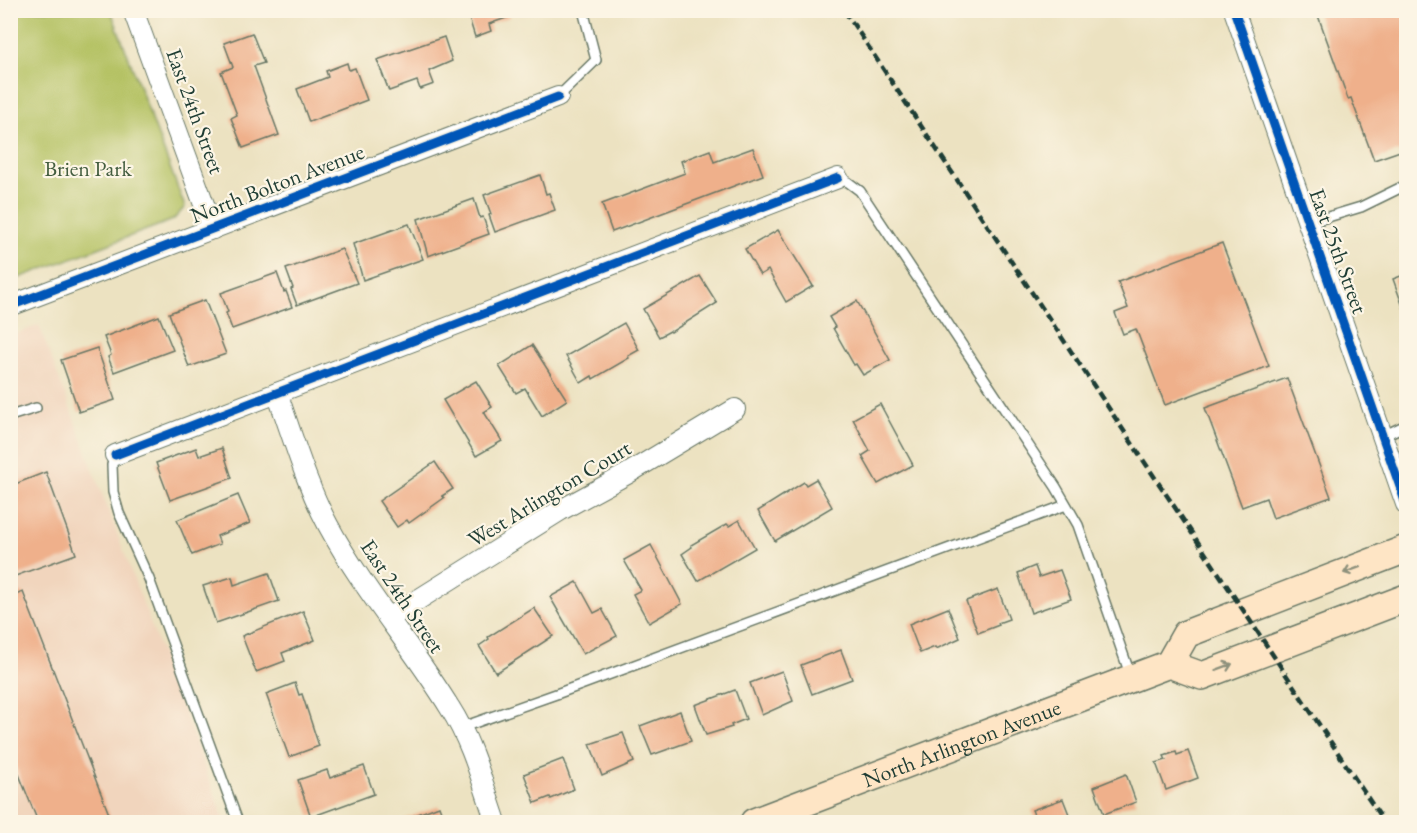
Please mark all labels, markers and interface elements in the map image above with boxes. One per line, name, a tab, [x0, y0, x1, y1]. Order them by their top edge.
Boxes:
street label: East 24th Street	[159, 45, 232, 178]
street label: North Bolton Avenue	[186, 137, 369, 230]
park label: Brien Park	[44, 154, 133, 183]
street label: East 25th Street	[1302, 185, 1375, 318]
street label: West Arlington Court	[462, 433, 636, 554]
street label: East 24th Street	[354, 534, 451, 659]
one-way arrow	[1343, 565, 1362, 576]
one-way arrow	[1214, 661, 1233, 672]
street label: North Arlington Avenue	[858, 692, 1065, 794]

